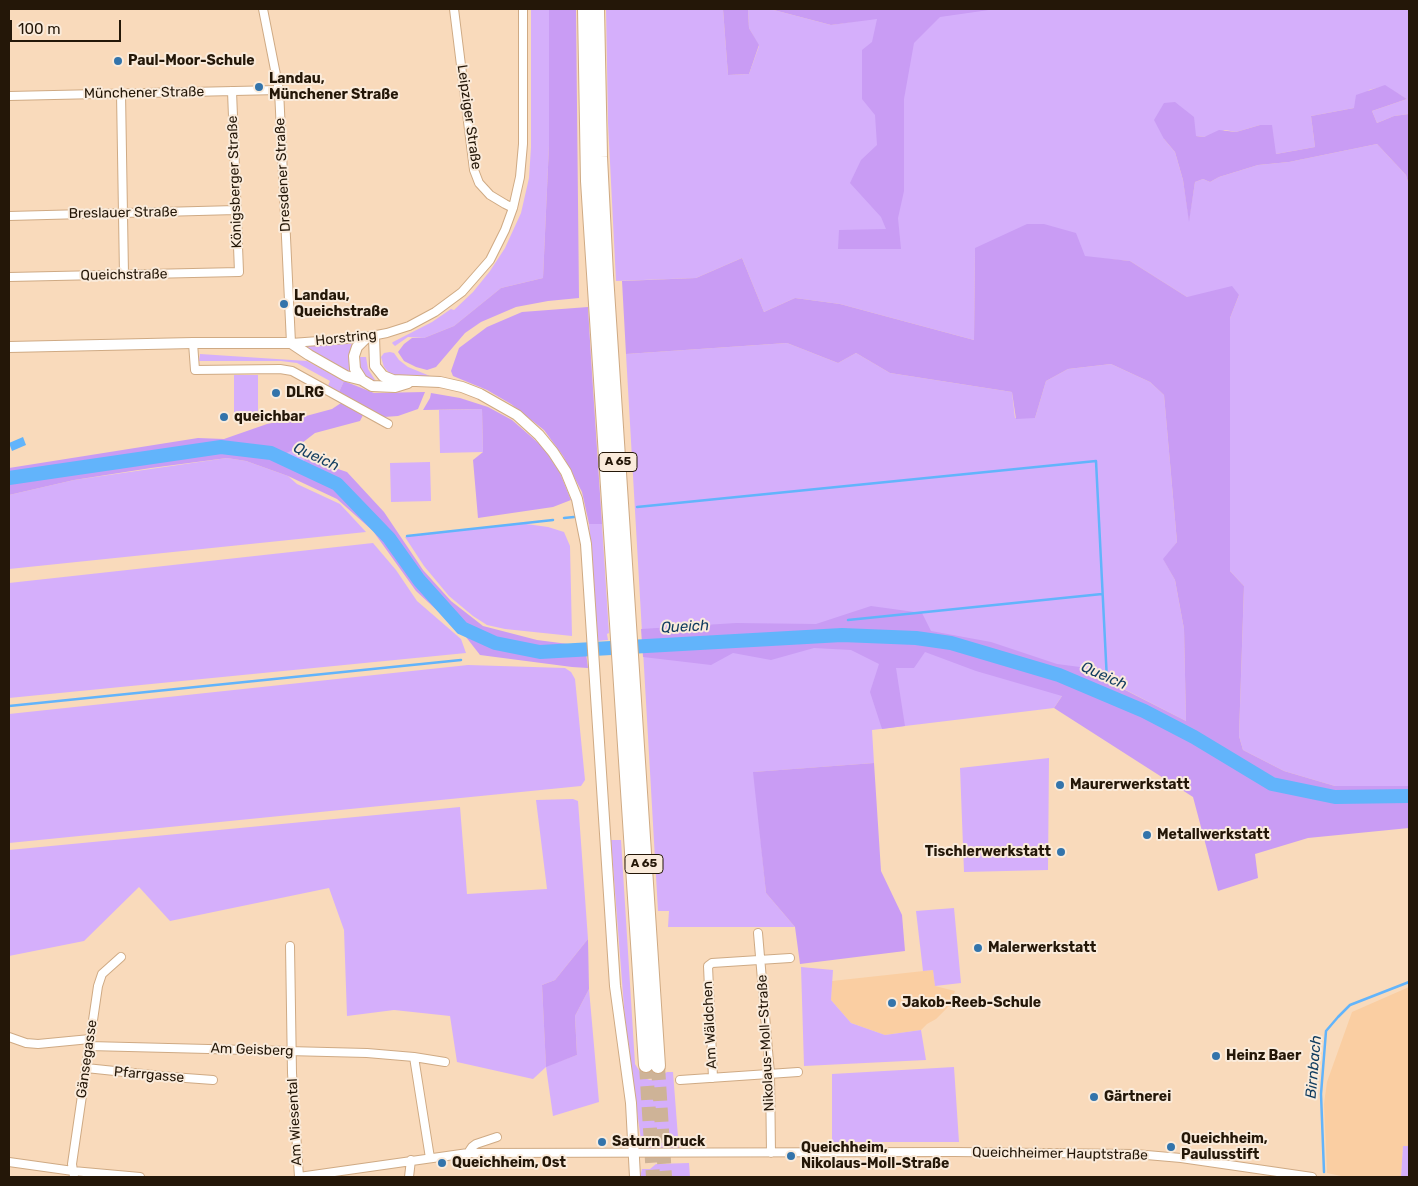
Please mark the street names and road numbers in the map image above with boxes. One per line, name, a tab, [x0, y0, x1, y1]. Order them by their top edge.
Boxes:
street label: Leipziger Straße	[453, 63, 485, 171]
street label: Münchener Straße	[84, 84, 204, 102]
street label: Königsberger Straße	[224, 115, 246, 249]
street label: Dresdener Straße	[272, 118, 294, 232]
street label: Breslauer Straße	[68, 204, 178, 222]
street label: Queichstraße	[80, 266, 168, 284]
street label: Horstring	[315, 326, 377, 350]
road number: A 65	[599, 452, 637, 472]
road number: A 65	[625, 854, 663, 874]
street label: Nikolaus-Moll-Straße	[754, 974, 778, 1112]
street label: Am Wäldchen	[699, 981, 721, 1069]
street label: Gänsegasse	[73, 1019, 101, 1099]
street label: Am Geisberg	[210, 1040, 294, 1060]
street label: Pfarrgasse	[113, 1064, 185, 1086]
street label: Am Wiesental	[284, 1078, 306, 1166]
street label: Queichheimer Hauptstraße	[972, 1144, 1148, 1164]

